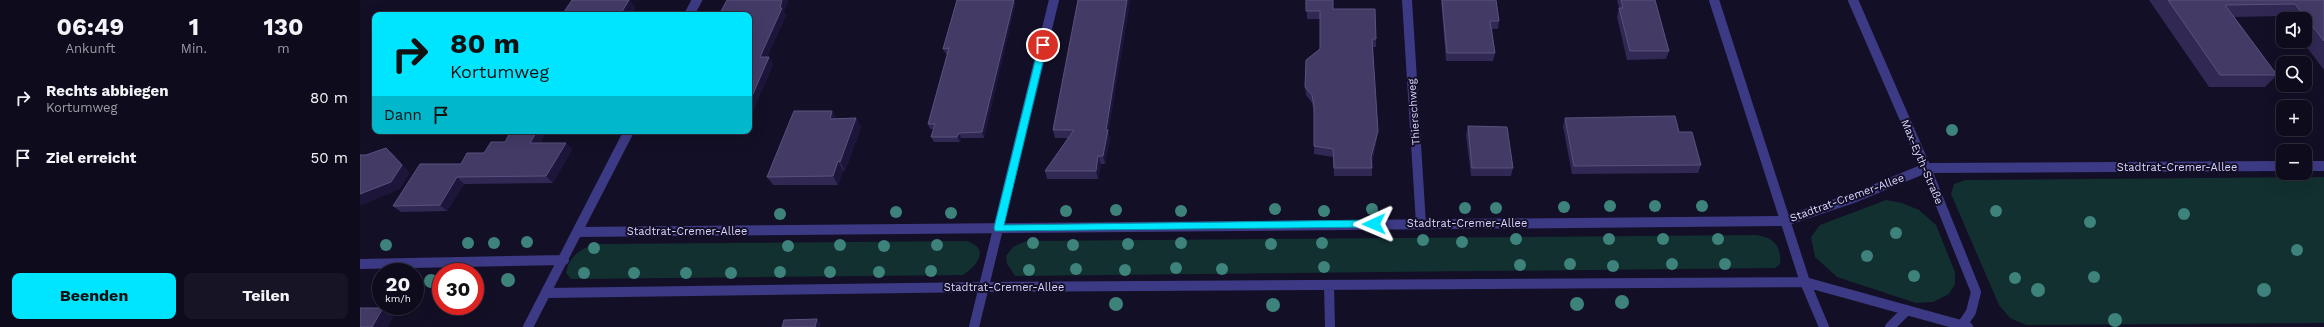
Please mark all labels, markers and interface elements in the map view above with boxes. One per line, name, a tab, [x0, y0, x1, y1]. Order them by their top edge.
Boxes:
map controls	[2276, 12, 2312, 180]
button: sound	[2276, 12, 2312, 48]
text: 06:49	[57, 13, 124, 41]
text: 1	[189, 13, 199, 41]
text: 130	[263, 13, 303, 41]
text: 80 m	[450, 27, 520, 60]
icon: right	[384, 28, 436, 80]
pin	[1026, 28, 1060, 62]
icon: arrive	[1032, 34, 1054, 56]
text: Ankunft	[65, 41, 115, 56]
text: Min.	[181, 41, 207, 56]
text: m	[277, 41, 290, 56]
button: search	[2276, 56, 2312, 92]
text: Kortumweg	[450, 61, 549, 82]
street label: Thierschweg	[1405, 78, 1423, 146]
text: Rechts abbiegen	[46, 82, 168, 100]
icon: right	[12, 87, 34, 109]
text: 80 m	[310, 89, 348, 107]
text: Kortumweg	[46, 100, 118, 115]
button: +	[2276, 100, 2312, 136]
icon: arrive	[430, 104, 452, 126]
text: Dann	[384, 106, 422, 124]
street label: Max-Eyth-Straße	[1898, 118, 1946, 206]
button: −	[2276, 144, 2312, 180]
icon: arrive	[12, 147, 34, 169]
text: Ziel erreicht	[46, 149, 136, 167]
text: 50 m	[311, 149, 348, 167]
street label: Stadtrat-Cremer-Allee	[2117, 161, 2237, 174]
street label: Stadtrat-Cremer-Allee	[1788, 171, 1906, 225]
position arrow	[1353, 203, 1395, 245]
street label: Stadtrat-Cremer-Allee	[1407, 217, 1527, 230]
street label: Stadtrat-Cremer-Allee	[627, 225, 747, 238]
speed limit sign: 30	[432, 263, 484, 315]
text: 20	[386, 272, 410, 296]
button: Beenden	[12, 273, 176, 319]
button: Teilen	[184, 273, 348, 319]
street label: Stadtrat-Cremer-Allee	[944, 281, 1064, 294]
text: km/h	[385, 293, 411, 304]

